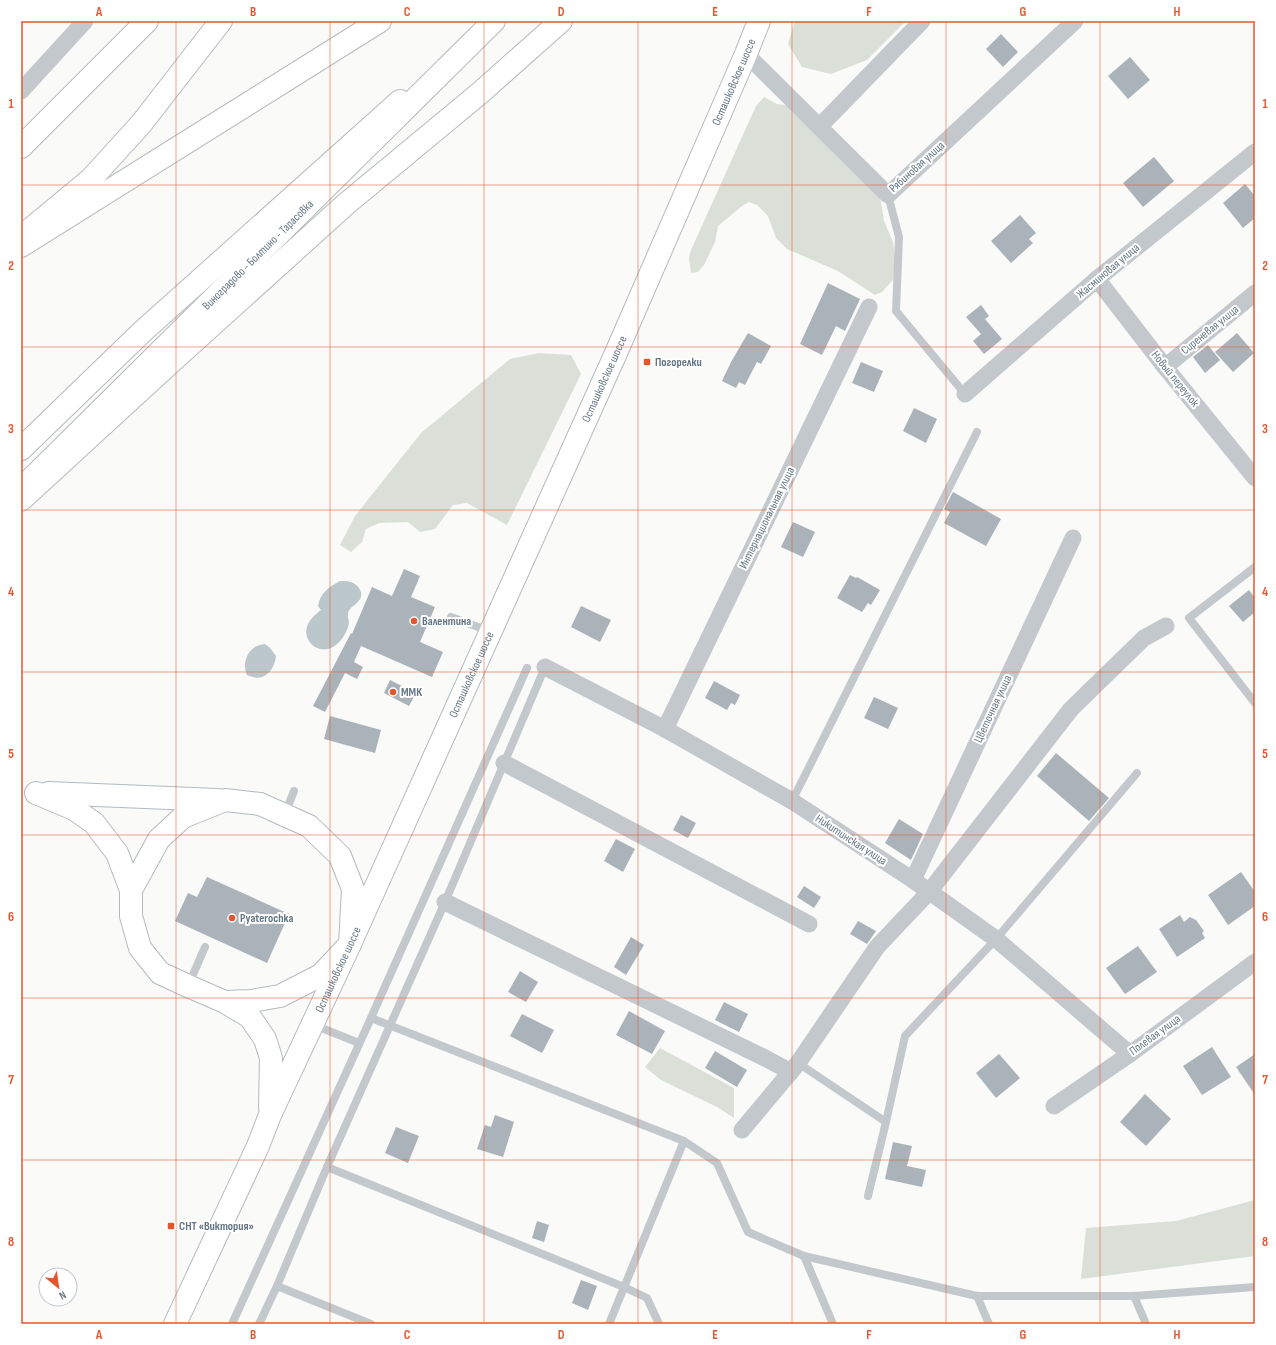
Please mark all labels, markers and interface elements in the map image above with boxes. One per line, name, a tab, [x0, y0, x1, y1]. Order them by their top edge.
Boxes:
text: A	[95, 4, 103, 20]
text: B	[250, 4, 256, 20]
text: C	[404, 4, 411, 20]
text: D	[558, 4, 565, 20]
text: E	[712, 4, 718, 20]
text: F	[866, 4, 872, 20]
text: G	[1020, 4, 1027, 20]
text: H	[1174, 4, 1181, 20]
street label: Осташковское шоссе	[708, 36, 759, 128]
text: 1	[8, 96, 14, 112]
text: 1	[1262, 96, 1268, 112]
street label: Рябиновая улица	[886, 138, 948, 196]
street label: Виноградово - Болтино - Тарасовка	[199, 196, 317, 313]
street label: Жасминовая улица	[1073, 240, 1143, 302]
text: 2	[8, 258, 14, 274]
text: 2	[1262, 258, 1268, 274]
street label: Сиреневая улица	[1178, 302, 1242, 358]
street label: Осташковское шоссе	[578, 333, 630, 424]
street label: Новый переулок	[1148, 348, 1202, 410]
place label: Погорелки	[655, 355, 702, 370]
marker: Погорелки	[642, 357, 652, 367]
text: 3	[8, 421, 14, 437]
text: 3	[1262, 421, 1268, 437]
street label: Интернациональная улица	[736, 464, 798, 571]
text: 4	[8, 584, 14, 600]
text: 4	[1262, 584, 1268, 600]
place label: Валентина	[422, 614, 471, 629]
marker: Валентина	[409, 616, 419, 626]
street label: Осташковское шоссе	[445, 629, 497, 720]
street label: Цветочная улица	[971, 672, 1015, 745]
place label: ММК	[401, 685, 422, 700]
marker: ММК	[388, 687, 398, 697]
text: 5	[8, 746, 14, 762]
text: 5	[1262, 746, 1268, 762]
street label: Никитинская улица	[812, 811, 890, 869]
text: 6	[8, 909, 14, 925]
text: 6	[1262, 909, 1268, 925]
place label: Pyaterochka	[240, 911, 294, 926]
marker: Pyaterochka	[227, 913, 237, 923]
street label: Осташковское шоссе	[311, 924, 364, 1015]
street label: Полевая улица	[1126, 1011, 1184, 1059]
text: 7	[8, 1072, 14, 1088]
text: 7	[1262, 1072, 1268, 1088]
place label: СНТ «Виктория»	[179, 1219, 254, 1234]
marker: СНТ «Виктория»	[166, 1221, 176, 1231]
text: 8	[8, 1234, 14, 1250]
text: 8	[1262, 1234, 1268, 1250]
north arrow	[38, 1267, 78, 1307]
text: N	[57, 1288, 68, 1302]
text: A	[95, 1327, 103, 1343]
text: B	[250, 1327, 256, 1343]
text: C	[404, 1327, 411, 1343]
text: D	[558, 1327, 565, 1343]
text: E	[712, 1327, 718, 1343]
text: F	[866, 1327, 872, 1343]
text: G	[1020, 1327, 1027, 1343]
text: H	[1174, 1327, 1181, 1343]

